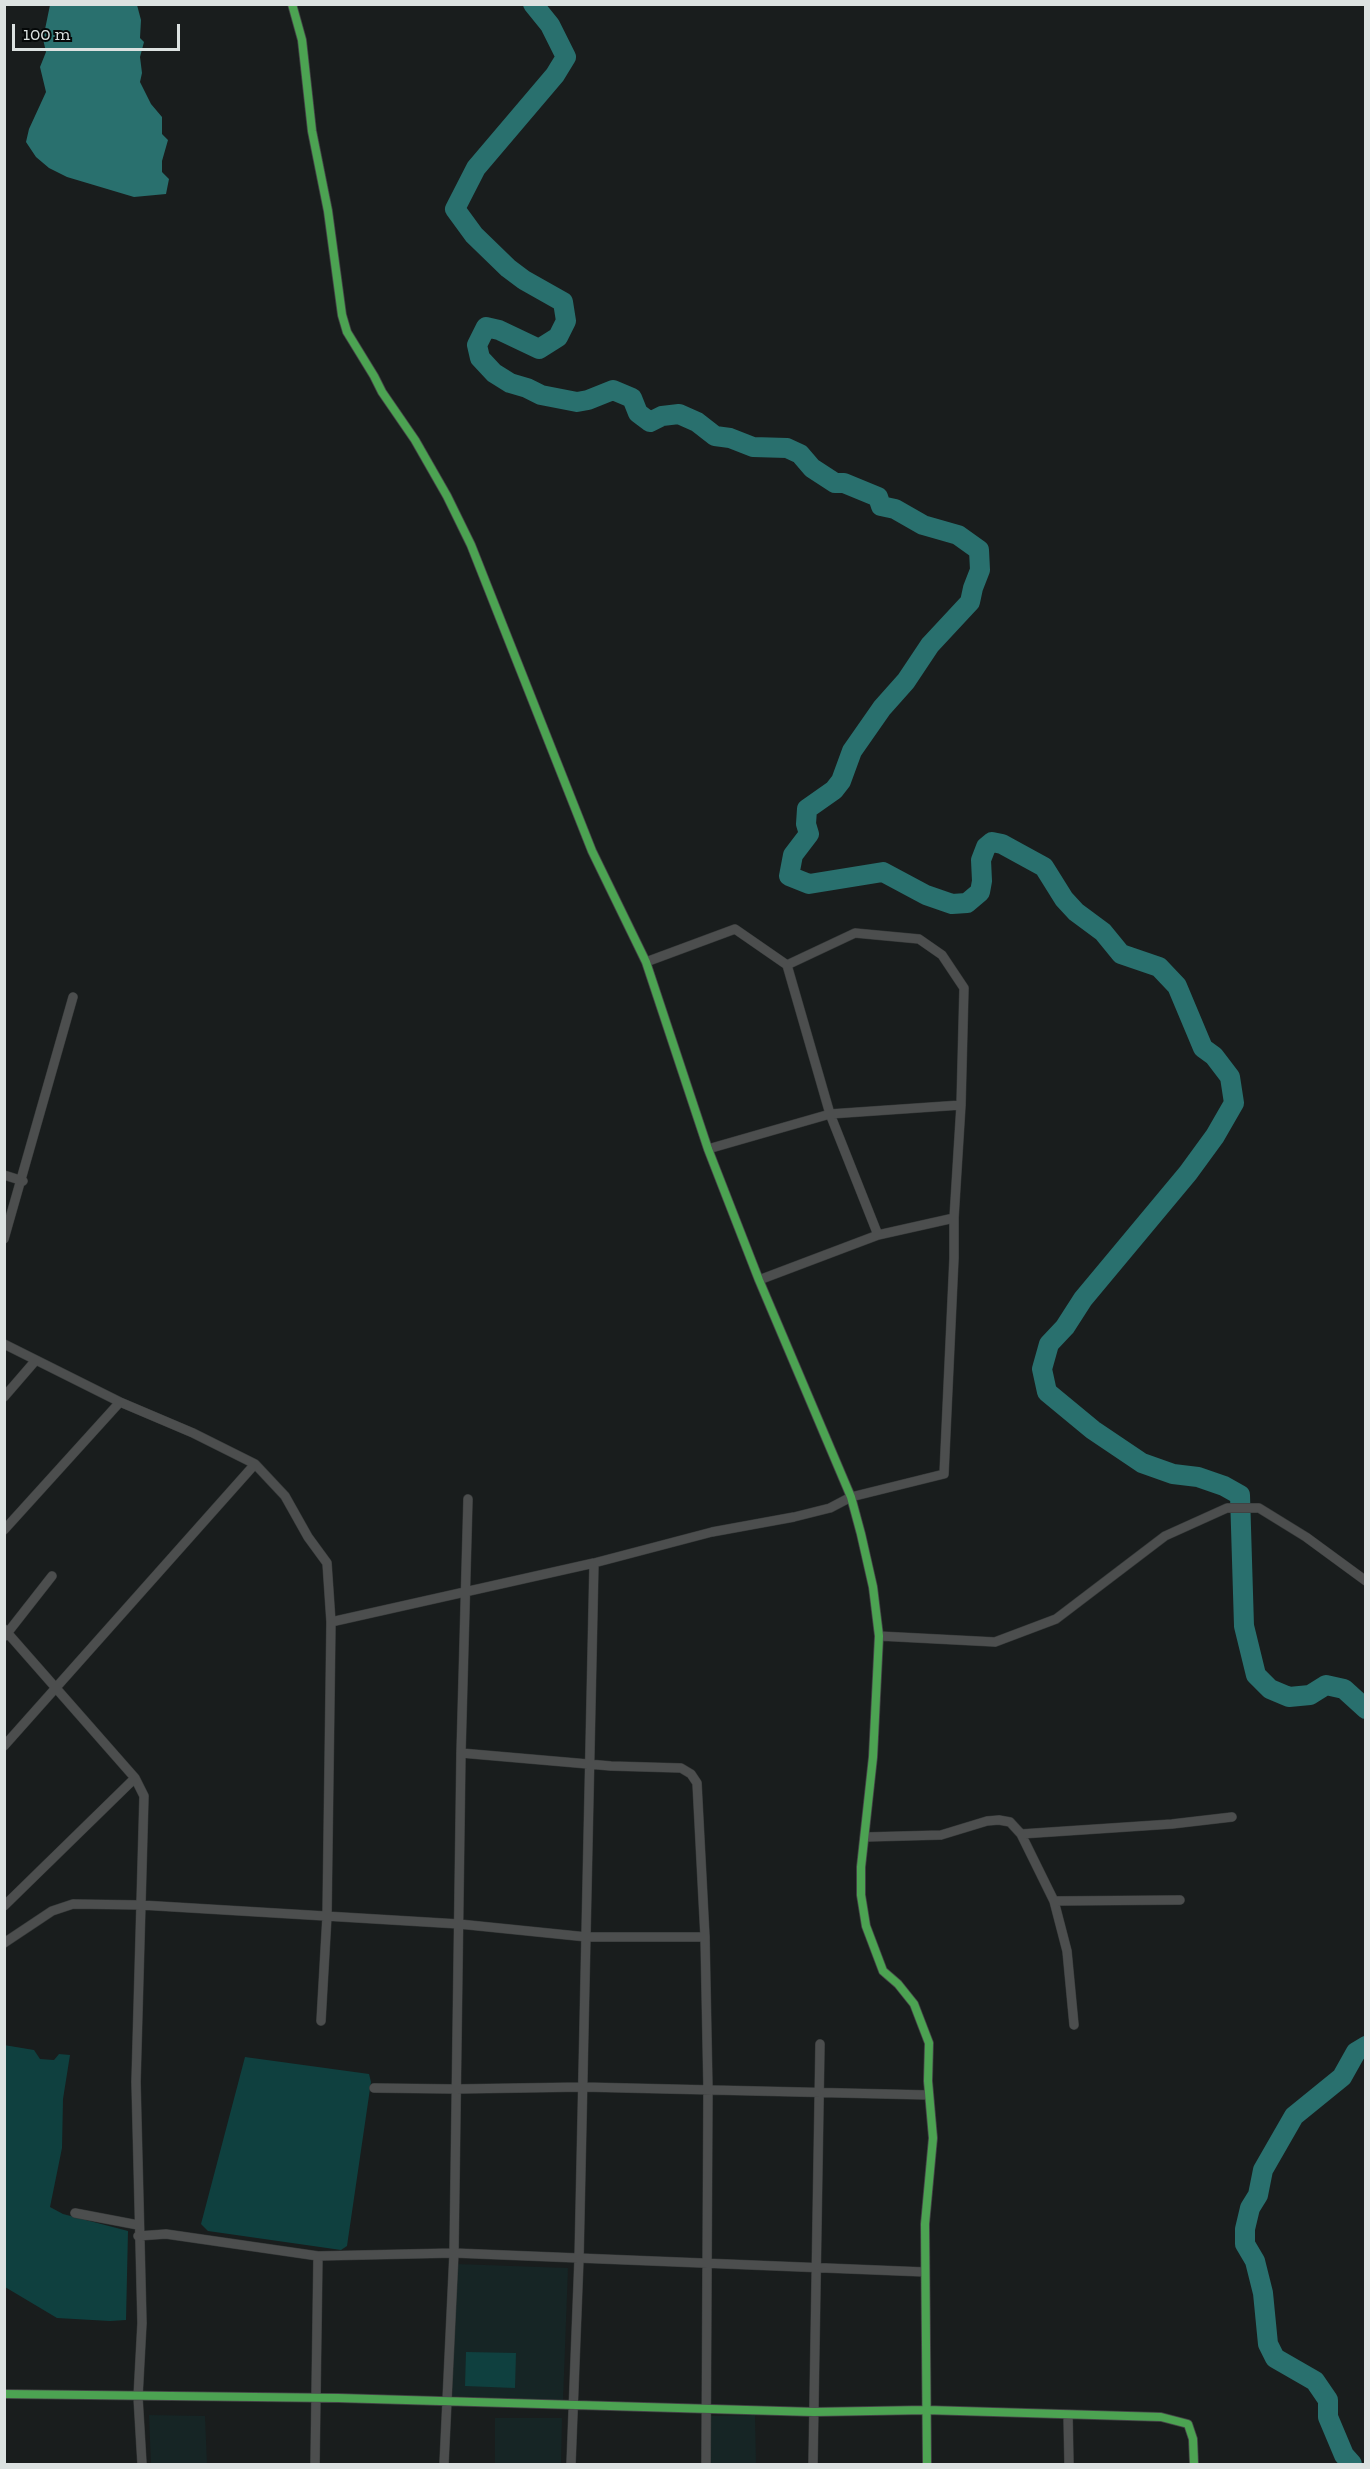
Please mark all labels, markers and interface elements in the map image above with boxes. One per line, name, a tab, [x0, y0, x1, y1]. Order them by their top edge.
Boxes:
scale bar	[15, 12, 183, 50]
text: 100 m	[23, 23, 70, 45]

